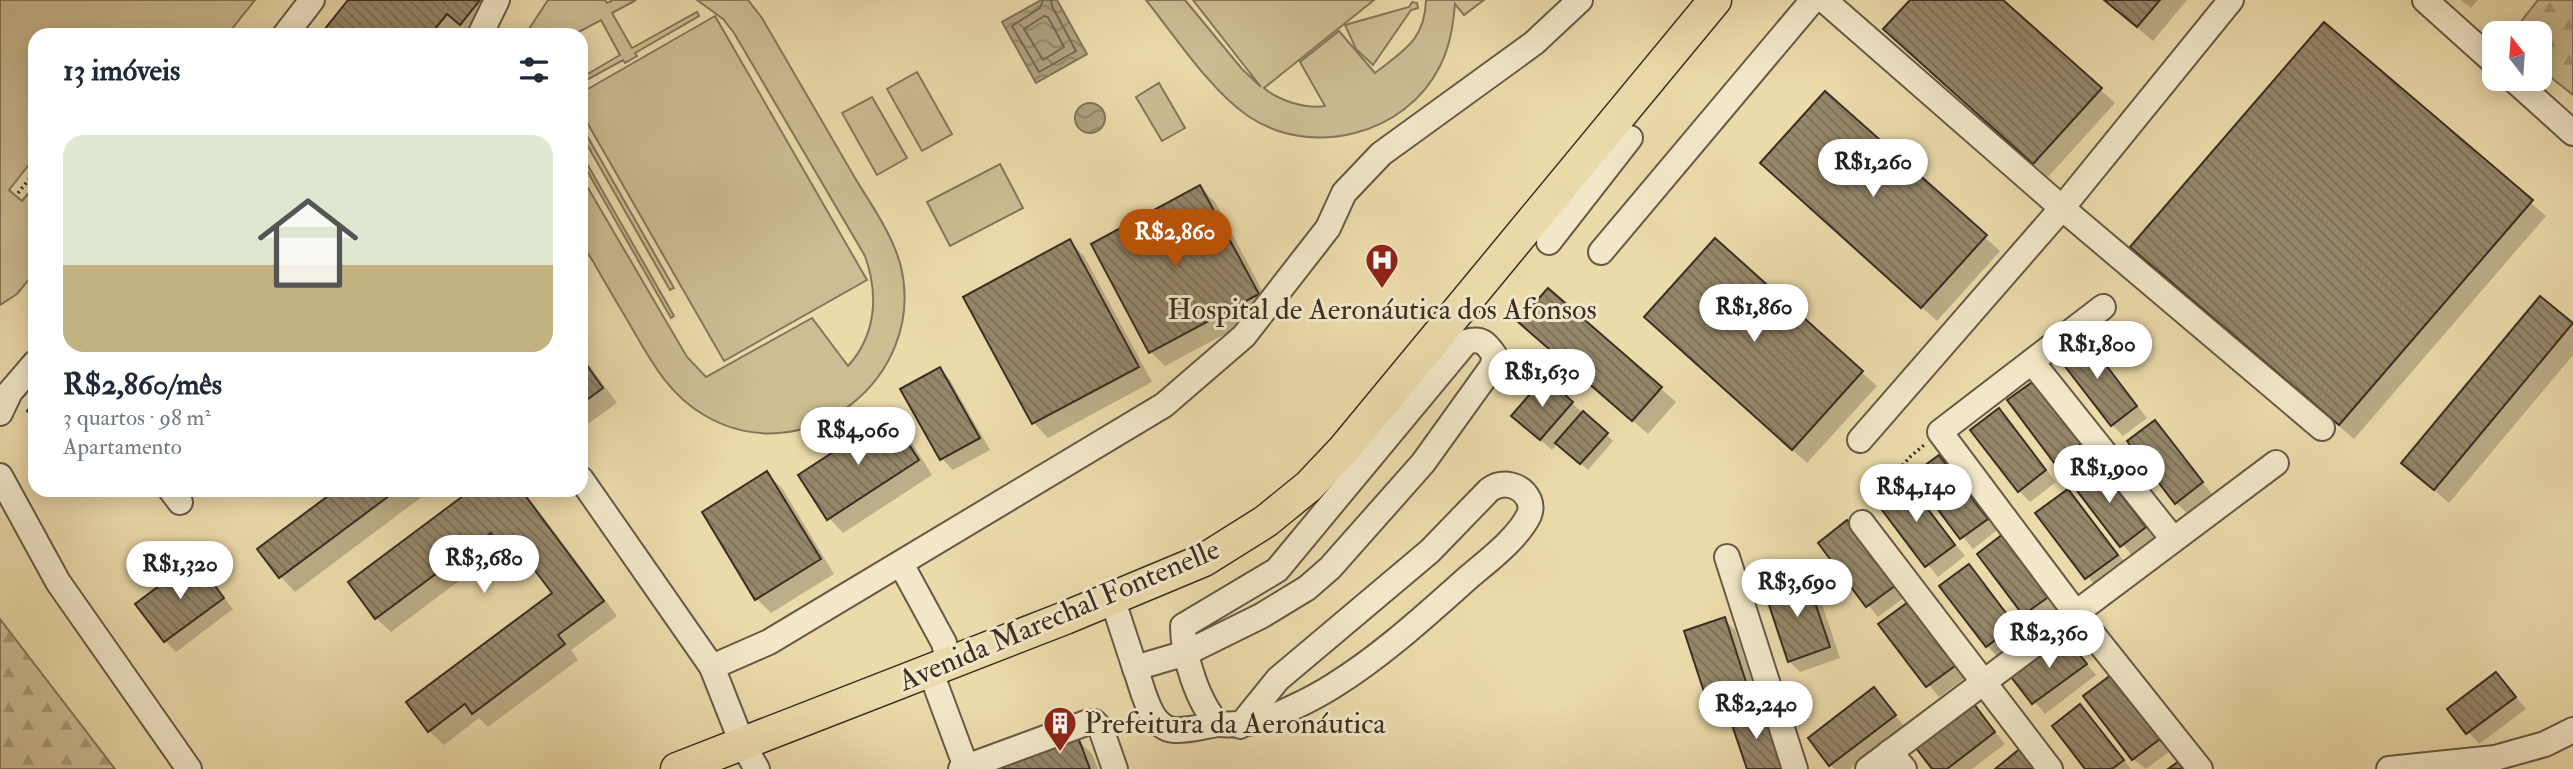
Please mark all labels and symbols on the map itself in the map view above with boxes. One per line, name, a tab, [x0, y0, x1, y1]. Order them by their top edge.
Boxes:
north arrow	[2482, 21, 2552, 91]
pin: R$1,260	[1808, 140, 1938, 199]
pin: R$2,860	[1110, 210, 1240, 269]
hospital icon: Hospital de Aeronáutica dos Afonsos	[1363, 241, 1401, 290]
pin: R$1,860	[1689, 284, 1819, 344]
place label: Hospital de Aeronáutica dos Afonsos	[1167, 291, 1597, 328]
pin: R$1,800	[2032, 322, 2162, 381]
pin: R$1,630	[1477, 350, 1607, 409]
pin: R$4,060	[793, 407, 923, 467]
pin: R$1,900	[2044, 446, 2174, 505]
pin: R$4,140	[1851, 464, 1981, 524]
street label: Avenida Marechal Fontenelle	[892, 531, 1225, 700]
pin: R$3,680	[419, 536, 549, 595]
pin: R$1,320	[115, 542, 245, 601]
pin: R$3,690	[1732, 560, 1862, 619]
pin: R$2,360	[1984, 610, 2114, 670]
pin: R$2,240	[1691, 682, 1821, 741]
building icon: Prefeitura da Aeronáutica	[1041, 704, 1079, 753]
place label: Prefeitura da Aeronáutica	[1084, 705, 1386, 742]

